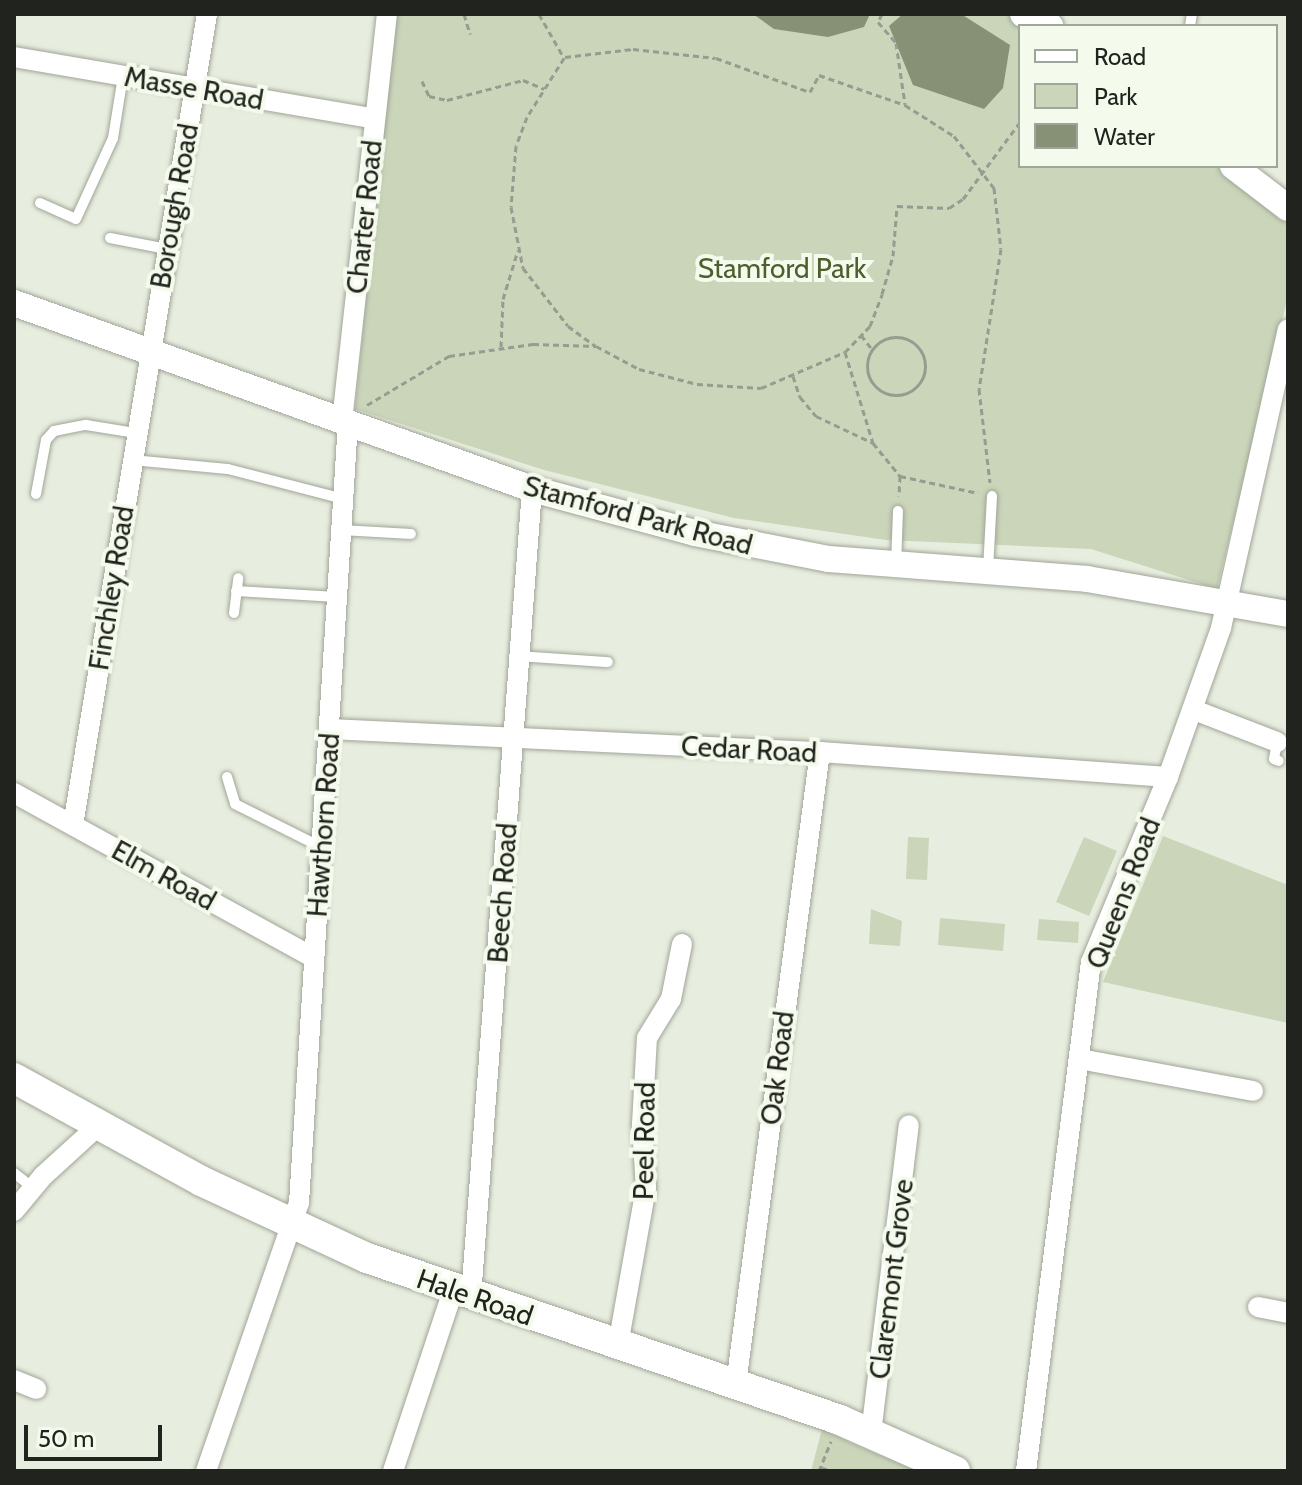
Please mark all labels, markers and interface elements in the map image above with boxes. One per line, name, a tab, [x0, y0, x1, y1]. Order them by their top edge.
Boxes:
legend	[1018, 24, 1278, 168]
text: Road	[1094, 42, 1146, 71]
street label: Masse Road	[122, 59, 266, 117]
text: Park	[1094, 82, 1137, 111]
street label: Borough Road	[143, 121, 205, 291]
text: Water	[1094, 122, 1155, 151]
street label: Charter Road	[339, 139, 389, 295]
park label: Stamford Park	[698, 251, 866, 285]
street label: Stamford Park Road	[520, 468, 756, 562]
street label: Finchley Road	[81, 504, 141, 672]
street label: Cedar Road	[680, 729, 818, 769]
street label: Hawthorn Road	[300, 732, 346, 918]
street label: Queens Road	[1079, 813, 1167, 973]
street label: Beech Road	[480, 822, 524, 964]
street label: Elm Road	[106, 833, 222, 917]
street label: Oak Road	[753, 1009, 801, 1127]
street label: Peel Road	[626, 1082, 662, 1200]
street label: Claremont Grove	[862, 1177, 920, 1381]
street label: Hale Road	[412, 1261, 538, 1333]
scale bar	[28, 1409, 166, 1459]
text: 50 m	[38, 1424, 94, 1453]

